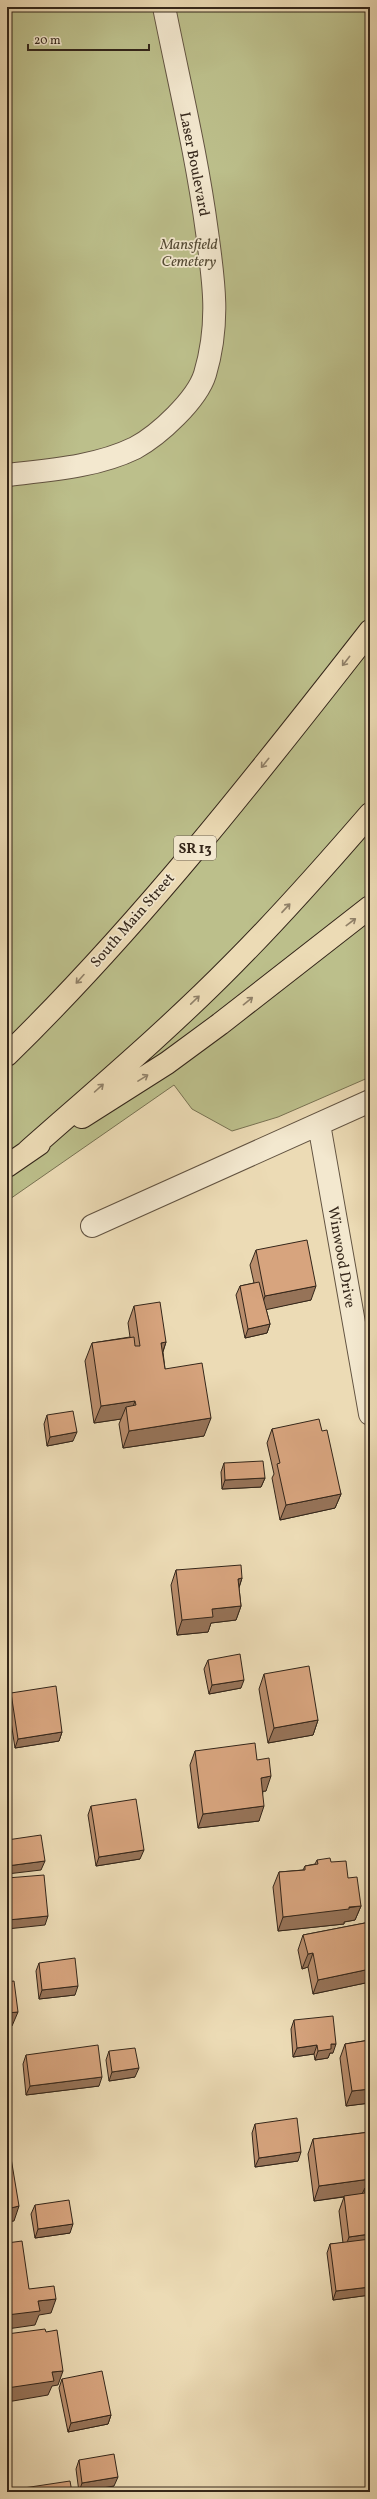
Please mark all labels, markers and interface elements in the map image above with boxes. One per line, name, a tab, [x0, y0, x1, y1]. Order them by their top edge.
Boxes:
scale bar	[28, 26, 149, 52]
text: 20 m	[34, 33, 61, 49]
street label: Laser Boulevard	[173, 110, 214, 218]
park label: Mansfield Cemetery	[159, 235, 218, 273]
one-way arrow	[342, 656, 350, 667]
one-way arrow	[261, 758, 270, 768]
road number: SR 13	[174, 836, 216, 860]
street label: South Main Street	[86, 869, 180, 973]
one-way arrow	[281, 903, 291, 913]
one-way arrow	[345, 917, 356, 926]
one-way arrow	[76, 974, 85, 984]
one-way arrow	[190, 996, 200, 1005]
one-way arrow	[243, 997, 254, 1006]
one-way arrow	[138, 1074, 149, 1082]
one-way arrow	[93, 1084, 103, 1093]
street label: Winwood Drive	[321, 1205, 360, 1310]

